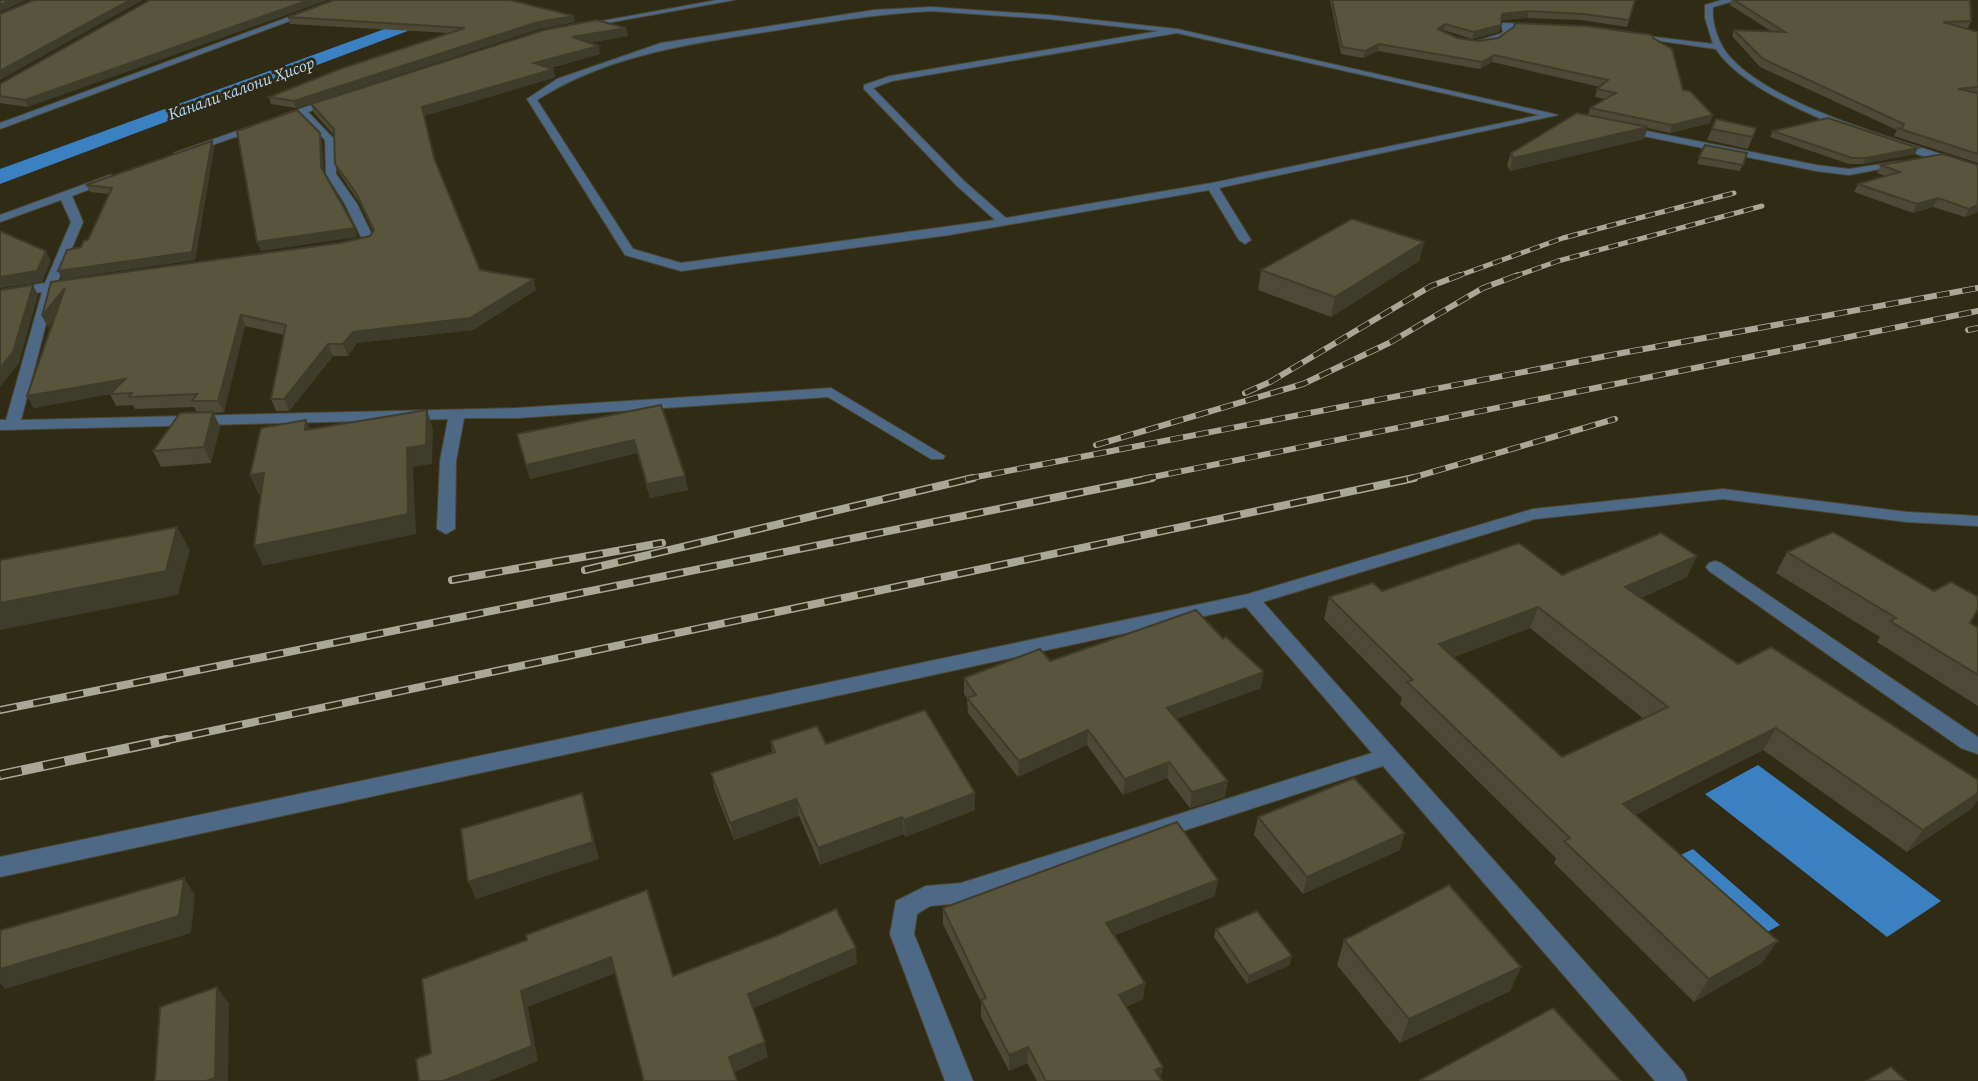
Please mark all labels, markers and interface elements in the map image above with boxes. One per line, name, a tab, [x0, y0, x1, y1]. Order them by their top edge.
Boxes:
water label: Канали калони Ҳисор	[164, 51, 317, 125]

